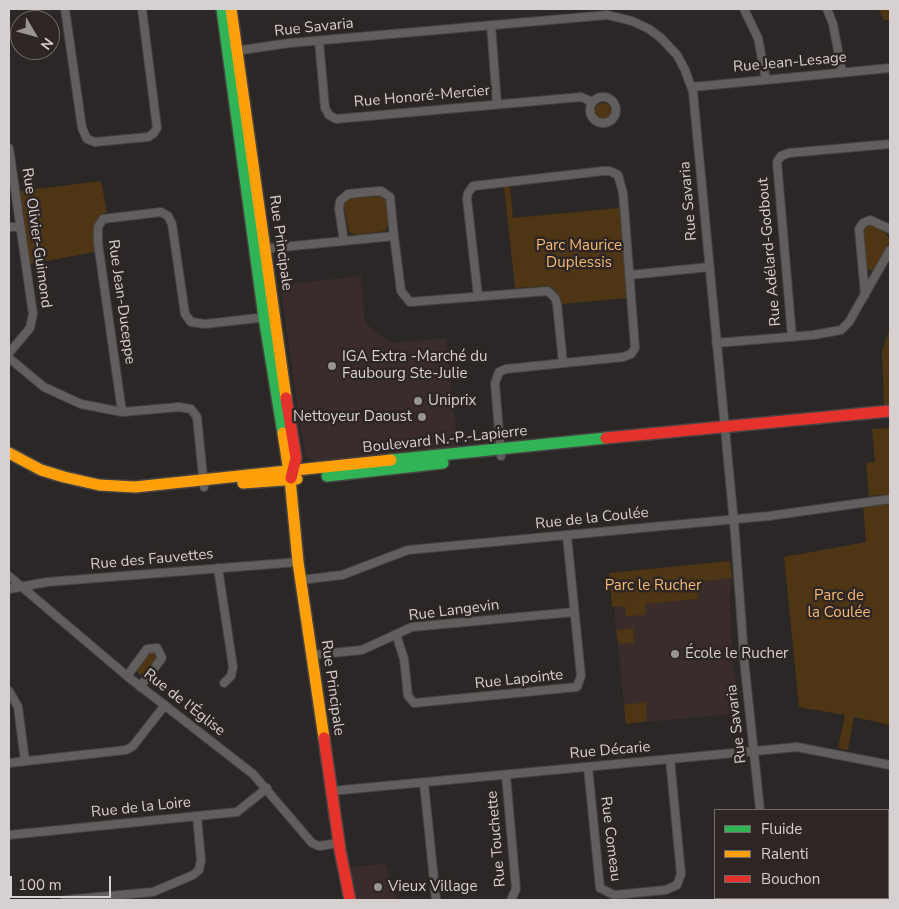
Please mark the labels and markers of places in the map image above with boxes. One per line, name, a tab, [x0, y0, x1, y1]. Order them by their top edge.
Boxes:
place label: IGA Extra -Marché du Faubourg Ste-Julie	[342, 348, 487, 383]
marker: IGA Extra -Marché du Faubourg Ste-Julie	[326, 360, 338, 372]
place label: Uniprix	[428, 392, 476, 410]
marker: Uniprix	[412, 395, 424, 407]
place label: Nettoyeur Daoust	[293, 408, 412, 426]
marker: Nettoyeur Daoust	[416, 411, 428, 423]
place label: École le Rucher	[685, 645, 788, 663]
marker: École le Rucher	[669, 648, 681, 660]
place label: Vieux Village	[388, 878, 477, 896]
marker: Vieux Village	[372, 881, 384, 893]

